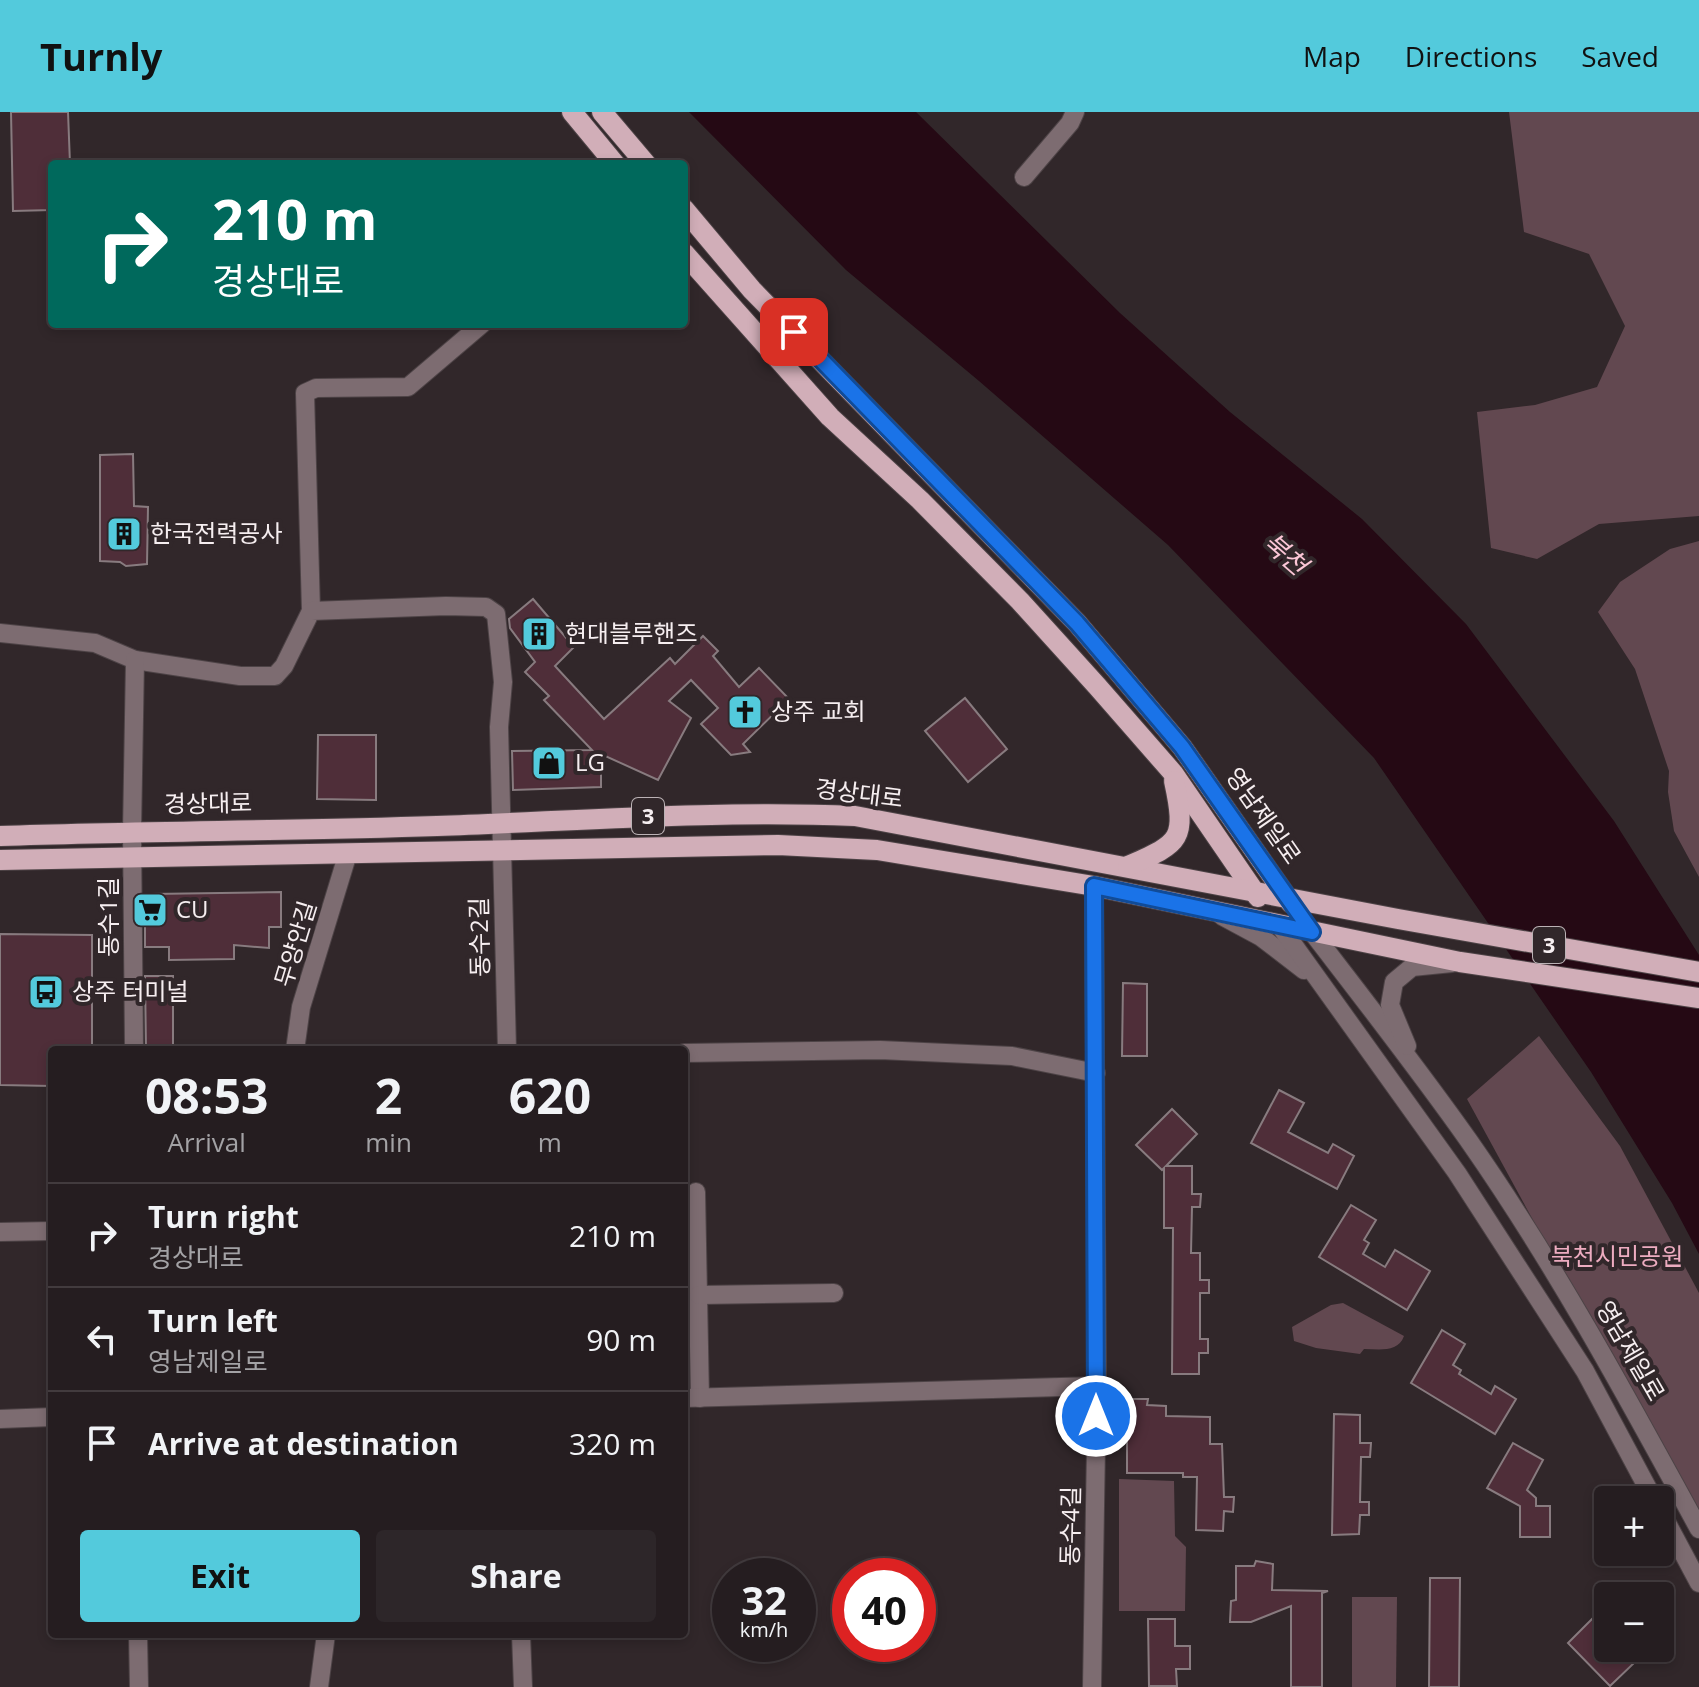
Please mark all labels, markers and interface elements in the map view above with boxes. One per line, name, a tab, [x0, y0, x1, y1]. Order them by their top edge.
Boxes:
text: Turnly	[40, 30, 162, 82]
text: Map	[1303, 37, 1361, 75]
text: Directions	[1405, 37, 1537, 75]
text: Saved	[1581, 37, 1659, 75]
text: 210 m	[212, 180, 378, 256]
icon: right	[80, 192, 184, 296]
text: 경상대로	[212, 256, 344, 305]
pin	[760, 298, 828, 366]
icon: arrive	[772, 310, 816, 354]
building icon: 한국전력공사	[105, 515, 143, 553]
place label: 한국전력공사	[150, 516, 282, 549]
water label: 북천	[1256, 524, 1318, 585]
building icon: 현대블루핸즈	[520, 615, 558, 653]
place label: 현대블루핸즈	[565, 616, 697, 649]
church icon: 상주 교회	[726, 693, 764, 731]
place label: 상주 교회	[771, 694, 866, 727]
shop icon: LG	[530, 744, 568, 782]
place label: LG	[575, 745, 605, 778]
street label: 영남제일로	[1219, 760, 1309, 870]
street label: 경상대로	[813, 771, 905, 814]
street label: 경상대로	[164, 785, 252, 820]
road number: 3	[632, 798, 664, 834]
street label: 동수1길	[91, 877, 124, 957]
supermarket icon: CU	[131, 891, 169, 929]
place label: CU	[176, 892, 209, 925]
street label: 무양안길	[266, 897, 323, 991]
street label: 동수2길	[461, 897, 496, 977]
road number: 3	[1533, 927, 1565, 963]
bus stop icon: 상주 터미널	[27, 973, 65, 1011]
place label: 상주 터미널	[72, 974, 189, 1007]
text: 08:53	[145, 1063, 268, 1128]
text: 2	[375, 1063, 402, 1128]
text: 620	[509, 1063, 591, 1128]
text: Arrival	[167, 1124, 246, 1160]
text: min	[365, 1124, 412, 1160]
text: m	[538, 1124, 562, 1160]
text: Turn right	[148, 1196, 299, 1237]
icon: right	[80, 1213, 124, 1257]
text: 210 m	[569, 1215, 656, 1256]
text: 경상대로	[148, 1239, 244, 1275]
park label: 북천시민공원	[1551, 1239, 1683, 1272]
street label: 영남제일로	[1589, 1294, 1673, 1406]
text: Turn left	[148, 1300, 278, 1341]
icon: left	[80, 1317, 124, 1361]
text: 90 m	[586, 1319, 656, 1360]
text: 영남제일로	[148, 1343, 268, 1379]
position arrow	[1054, 1374, 1138, 1458]
icon: arrive	[80, 1421, 124, 1465]
text: Arrive at destination	[148, 1423, 459, 1464]
text: 320 m	[569, 1423, 656, 1464]
street label: 동수4길	[1052, 1486, 1087, 1566]
map controls	[1594, 1486, 1674, 1662]
button: +	[1594, 1486, 1674, 1566]
button: Exit	[80, 1530, 360, 1622]
button: Share	[376, 1530, 656, 1622]
speed limit sign: 40	[832, 1558, 936, 1662]
text: 32	[741, 1572, 787, 1627]
button: −	[1594, 1582, 1674, 1662]
text: km/h	[740, 1616, 788, 1643]

